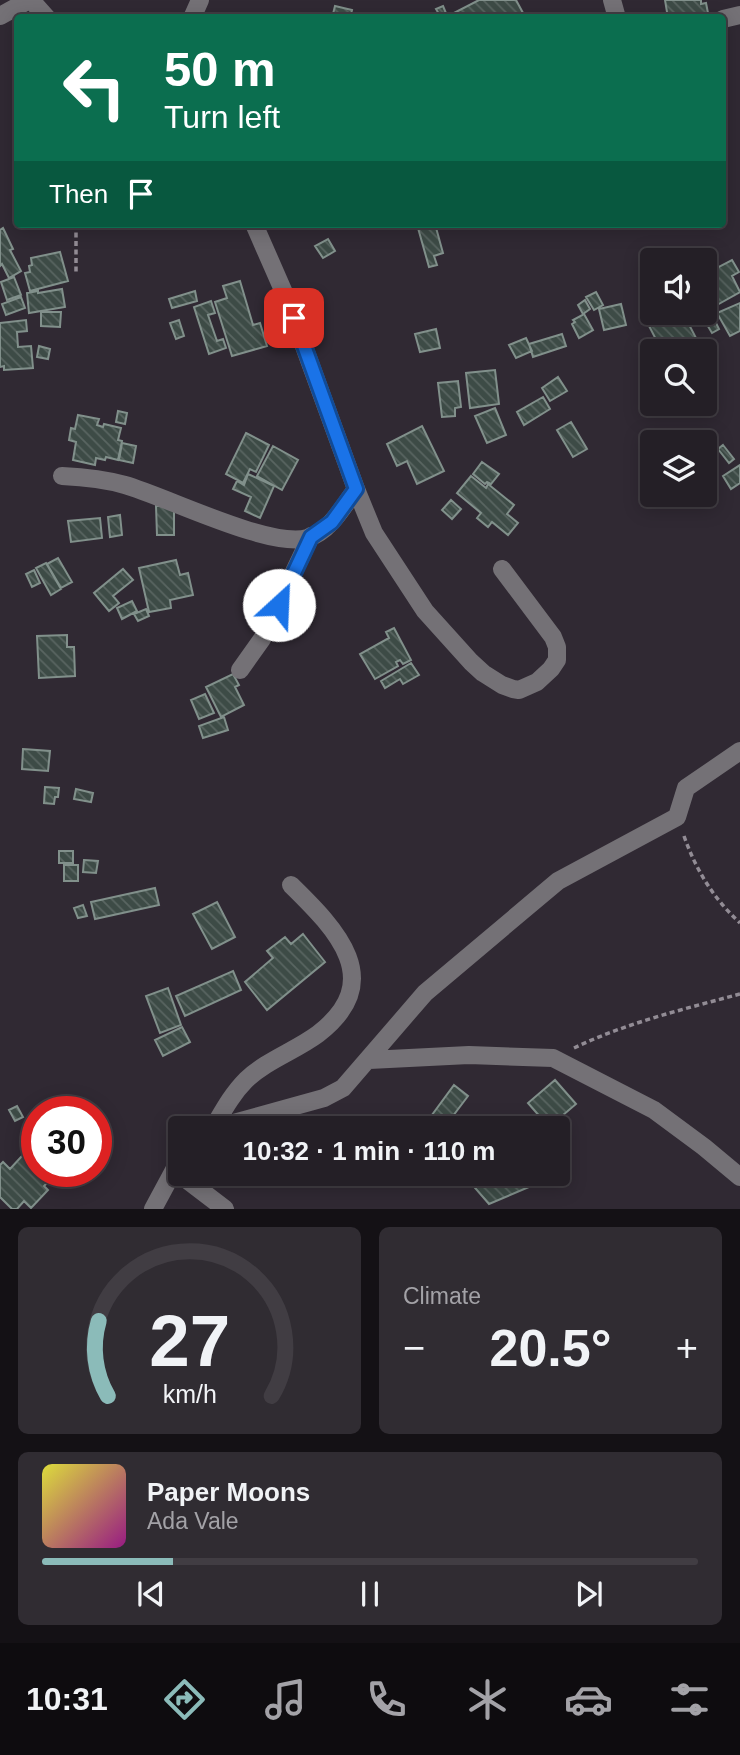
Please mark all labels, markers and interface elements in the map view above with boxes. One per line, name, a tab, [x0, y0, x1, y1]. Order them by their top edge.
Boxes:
icon: left	[49, 42, 140, 133]
text: 50 m	[164, 42, 276, 96]
text: Turn left	[164, 99, 280, 135]
icon: arrive	[122, 175, 160, 213]
text: Then	[49, 179, 108, 209]
map controls	[640, 248, 717, 507]
button: sound	[640, 248, 717, 325]
pin	[264, 288, 324, 348]
icon: arrive	[275, 299, 313, 337]
button: search	[640, 339, 717, 416]
button: layers	[640, 430, 717, 507]
position arrow	[242, 568, 316, 642]
speed limit sign: 30	[21, 1096, 112, 1187]
text: 10:32 · 1 min · 110 m	[243, 1136, 495, 1166]
text: Climate	[403, 1283, 481, 1309]
text: 27	[149, 1301, 230, 1382]
text: 20.5°	[489, 1319, 612, 1377]
text: −	[403, 1327, 425, 1369]
text: +	[676, 1327, 698, 1369]
text: km/h	[162, 1380, 217, 1408]
text: Paper Moons	[147, 1477, 310, 1507]
text: Ada Vale	[147, 1508, 239, 1534]
icon: previous	[132, 1575, 170, 1613]
icon: pause	[351, 1575, 389, 1613]
icon: next	[570, 1575, 608, 1613]
icon: directions	[160, 1675, 209, 1724]
icon: music	[261, 1675, 310, 1724]
icon: phone	[362, 1675, 411, 1724]
icon: climate	[463, 1675, 512, 1724]
icon: car	[564, 1675, 613, 1724]
icon: filters	[665, 1675, 714, 1724]
text: 10:31	[26, 1681, 108, 1717]

